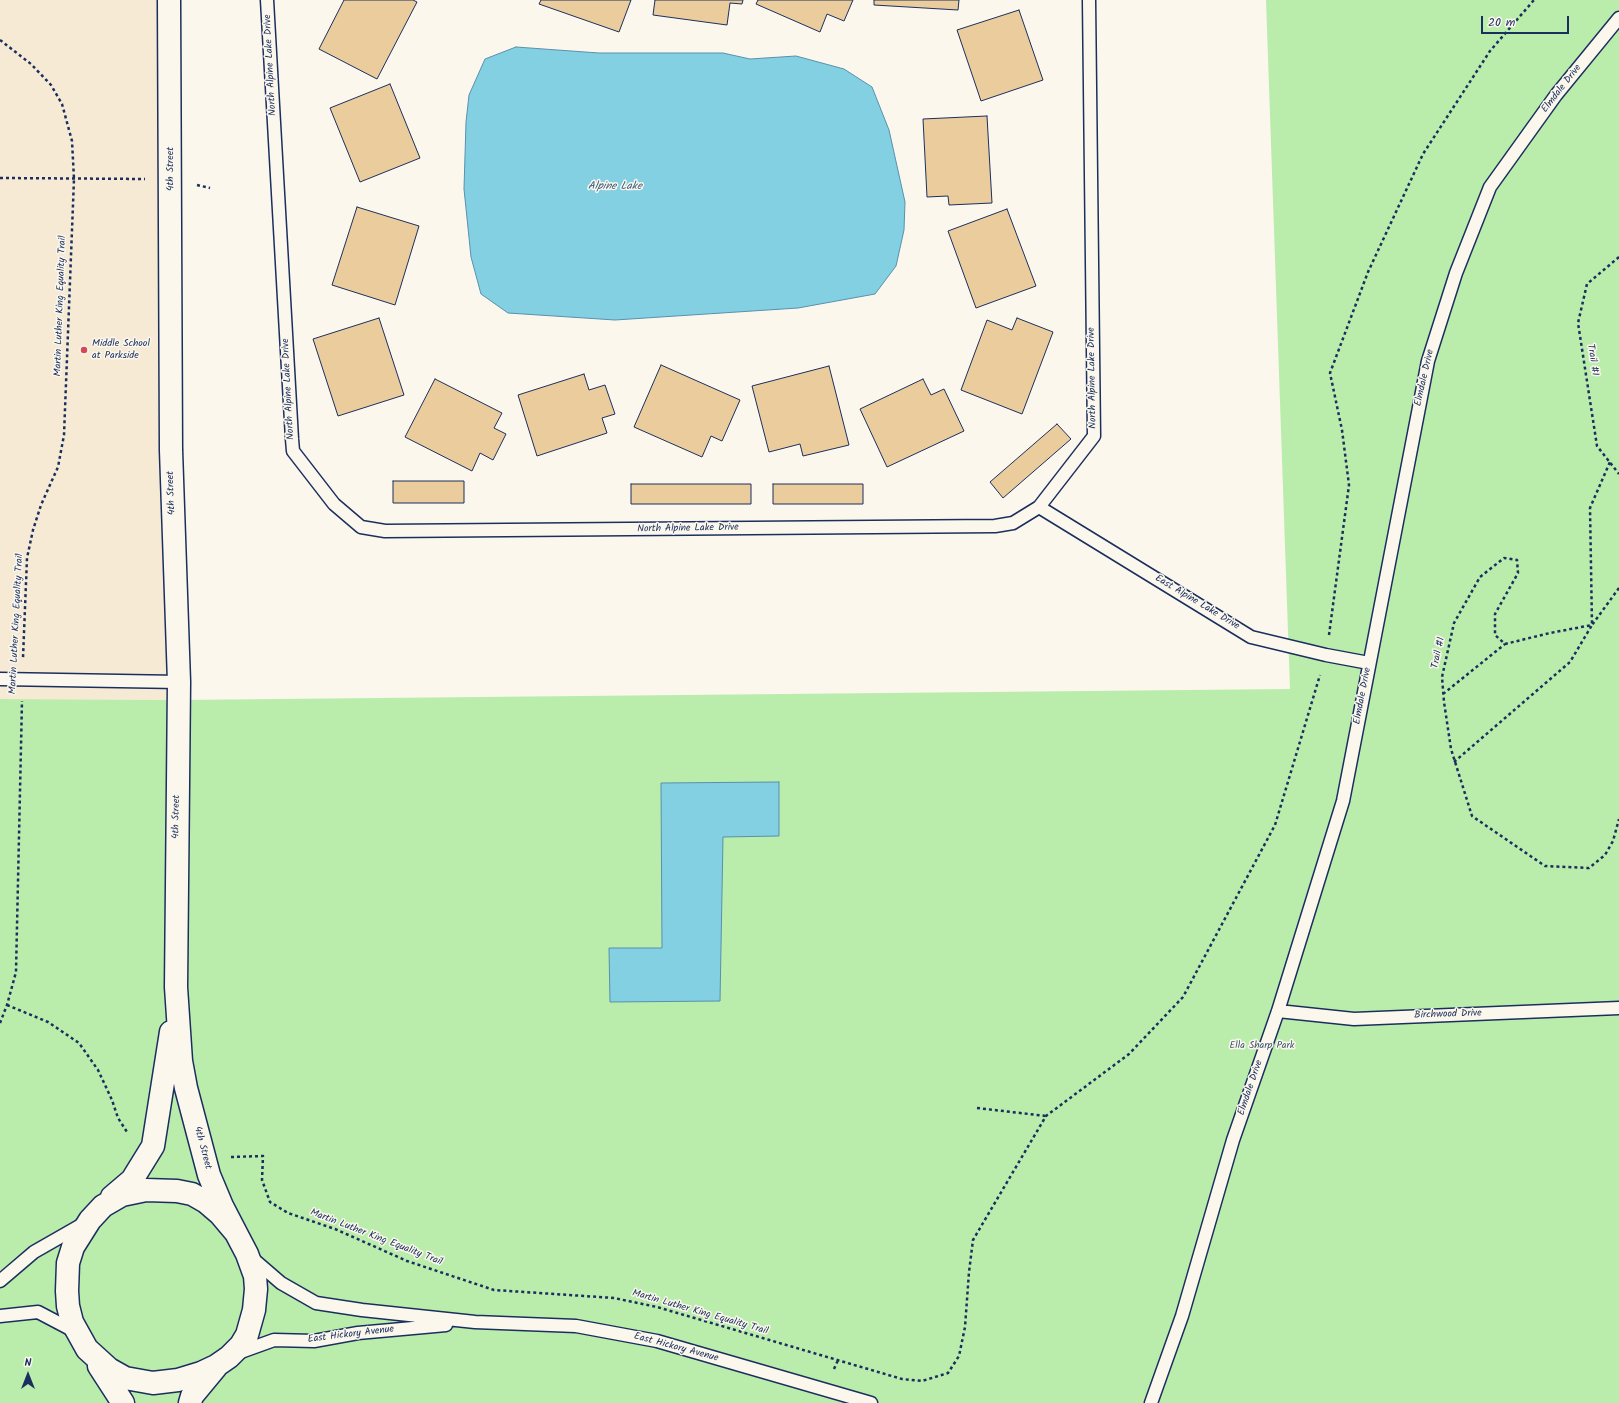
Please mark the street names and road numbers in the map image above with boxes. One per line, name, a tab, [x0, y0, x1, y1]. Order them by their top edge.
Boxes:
street label: North Alpine Lake Drive	[262, 14, 280, 116]
street label: Elmdale Drive	[1539, 63, 1585, 115]
street label: 4th Street	[165, 147, 177, 191]
street label: Martin Luther King Equality Trail	[53, 235, 69, 377]
street label: North Alpine Lake Drive	[1086, 327, 1100, 429]
street label: North Alpine Lake Drive	[280, 338, 298, 440]
street label: Trail #1	[1584, 343, 1600, 377]
street label: Elmdale Drive	[1413, 349, 1437, 407]
street label: 4th Street	[165, 471, 179, 515]
street label: North Alpine Lake Drive	[637, 522, 739, 536]
street label: Martin Luther King Equality Trail	[7, 553, 27, 695]
street label: East Alpine Lake Drive	[1153, 573, 1241, 633]
street label: Trail #1	[1430, 636, 1448, 670]
street label: Elmdale Drive	[1352, 667, 1374, 725]
street label: 4th Street	[171, 795, 183, 839]
street label: Birchwood Drive	[1414, 1008, 1482, 1022]
street label: Elmdale Drive	[1236, 1059, 1266, 1117]
street label: 4th Street	[190, 1125, 214, 1171]
street label: Martin Luther King Equality Trail	[308, 1207, 444, 1269]
street label: Martin Luther King Equality Trail	[631, 1288, 769, 1338]
street label: East Hickory Avenue	[307, 1324, 395, 1346]
street label: East Hickory Avenue	[632, 1331, 720, 1365]

